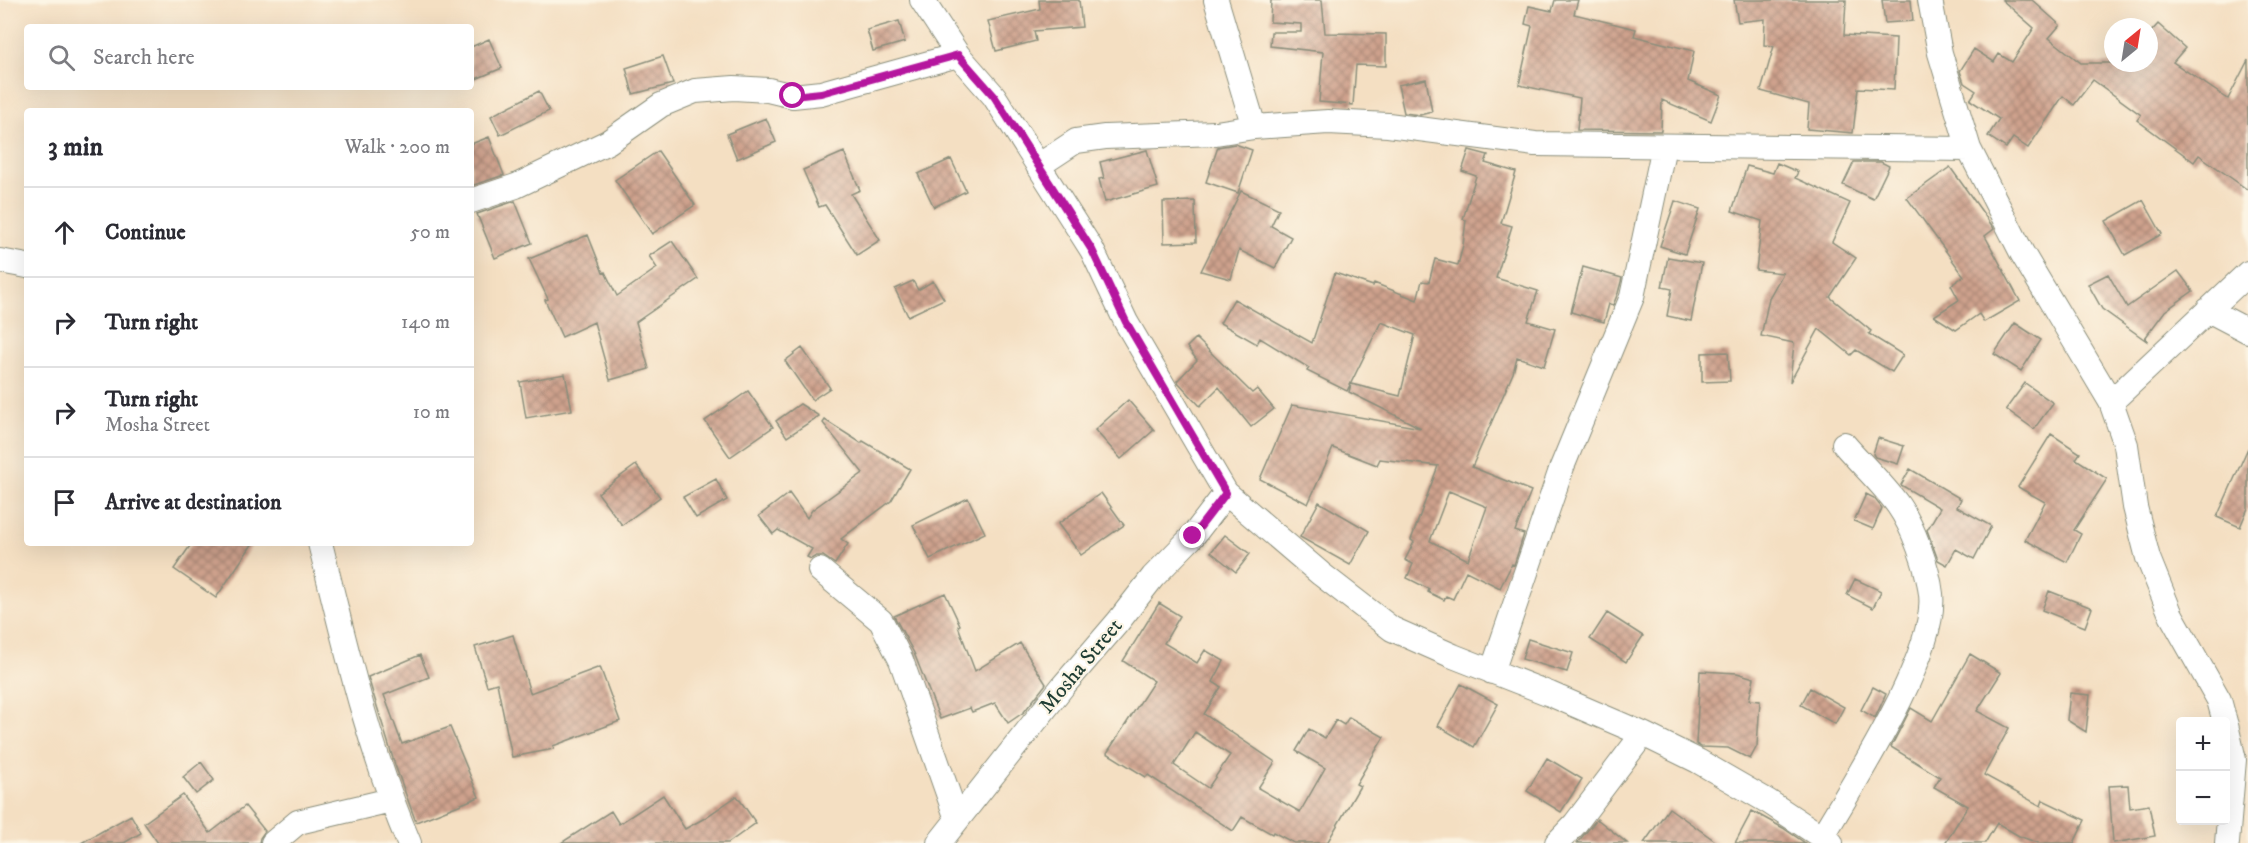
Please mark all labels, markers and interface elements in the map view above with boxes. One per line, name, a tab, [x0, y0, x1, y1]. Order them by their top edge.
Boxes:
north arrow	[2104, 18, 2158, 72]
search box	[24, 24, 474, 90]
icon: search	[45, 41, 78, 74]
text: Search here	[93, 44, 195, 71]
route start	[779, 82, 805, 108]
text: 3 min	[48, 131, 103, 164]
text: Walk · 200 m	[344, 135, 450, 160]
icon: ahead	[48, 216, 81, 249]
text: Continue	[105, 219, 186, 246]
text: 50 m	[410, 220, 450, 245]
icon: right	[48, 306, 81, 339]
text: Turn right	[105, 309, 198, 336]
text: 140 m	[401, 310, 450, 335]
text: Turn right	[105, 386, 198, 413]
icon: right	[48, 396, 81, 429]
text: 10 m	[413, 400, 450, 425]
text: Mosha Street	[105, 413, 210, 438]
icon: arrive	[48, 486, 81, 519]
text: Arrive at destination	[105, 489, 282, 516]
route end	[1179, 522, 1205, 548]
street label: Mosha Street	[1034, 613, 1128, 719]
map controls	[2176, 717, 2230, 825]
button: +	[2176, 717, 2230, 771]
button: −	[2176, 771, 2230, 825]

